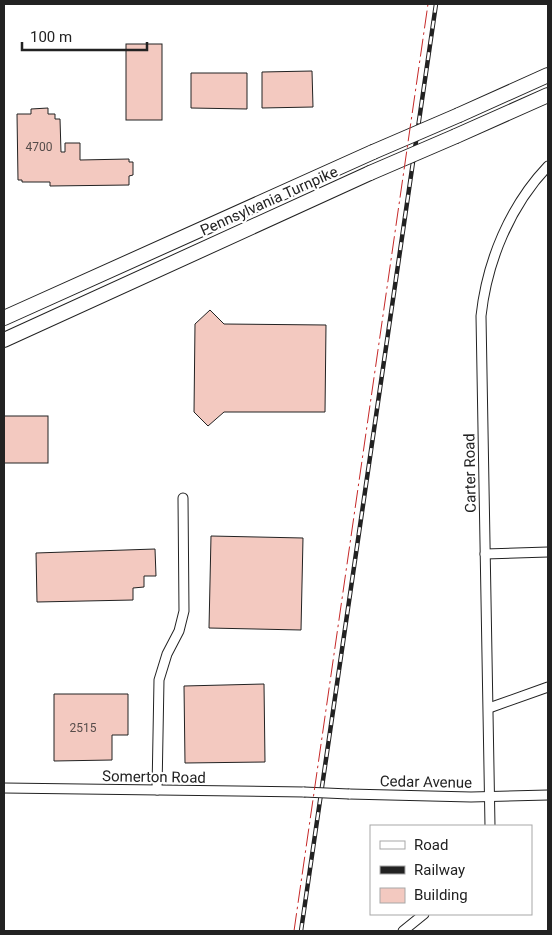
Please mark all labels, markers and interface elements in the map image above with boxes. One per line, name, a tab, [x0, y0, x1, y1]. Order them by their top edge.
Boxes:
scale bar	[22, 20, 148, 52]
text: 100 m	[30, 28, 72, 46]
house number: 4700	[26, 140, 53, 154]
street label: Pennsylvania Turnpike	[197, 163, 341, 239]
street label: Carter Road	[460, 433, 480, 513]
house number: 2515	[70, 721, 97, 735]
street label: Somerton Road	[102, 767, 206, 787]
street label: Cedar Avenue	[380, 772, 472, 792]
legend	[370, 825, 532, 915]
text: Road	[414, 836, 448, 854]
text: Railway	[414, 861, 465, 879]
text: Building	[414, 886, 468, 904]

